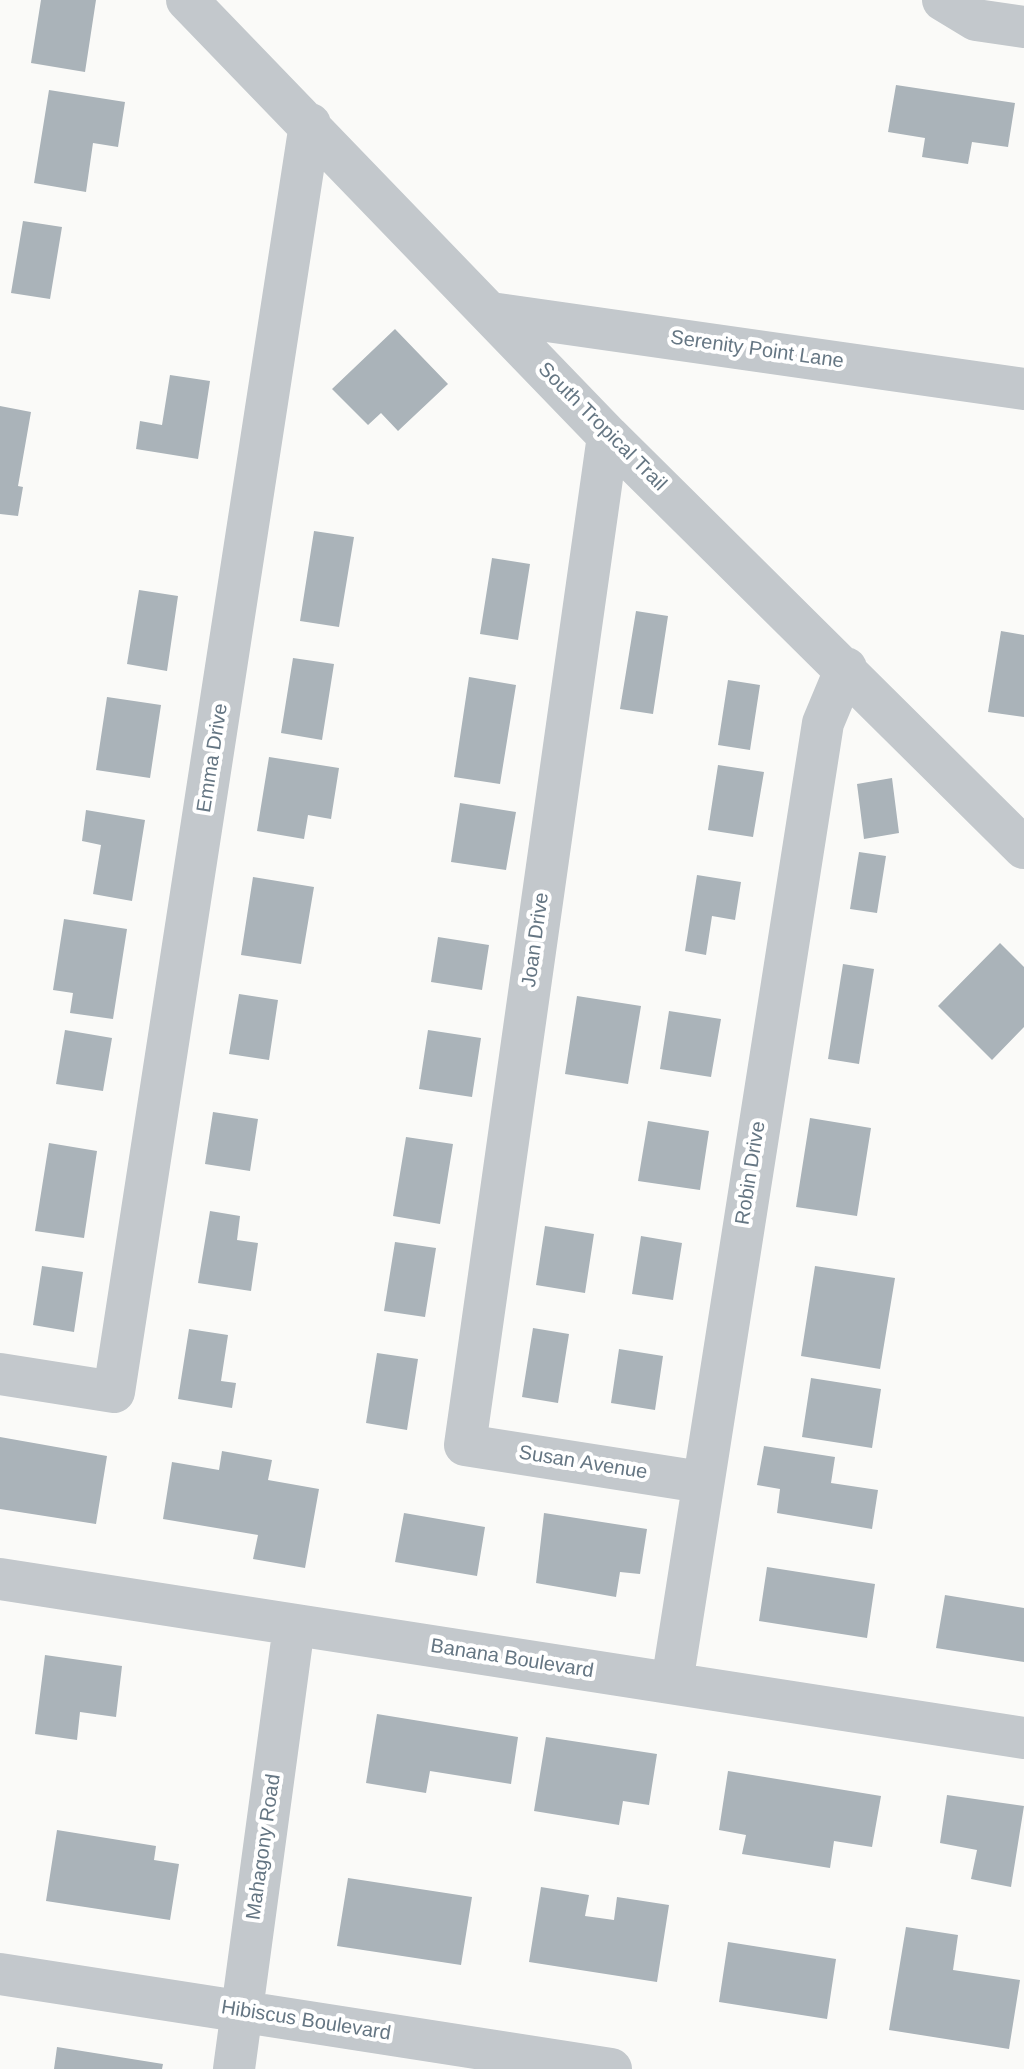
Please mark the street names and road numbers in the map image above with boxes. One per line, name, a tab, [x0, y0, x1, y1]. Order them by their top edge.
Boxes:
street label: Serenity Point Lane	[669, 326, 845, 374]
street label: South Tropical Trail	[533, 358, 671, 496]
street label: Emma Drive	[193, 702, 233, 814]
street label: Joan Drive	[517, 891, 555, 989]
street label: Robin Drive	[731, 1120, 771, 1226]
street label: Susan Avenue	[517, 1441, 649, 1485]
street label: Banana Boulevard	[429, 1634, 595, 1684]
street label: Mahagony Road	[242, 1773, 286, 1921]
street label: Hibiscus Boulevard	[220, 1996, 392, 2046]

